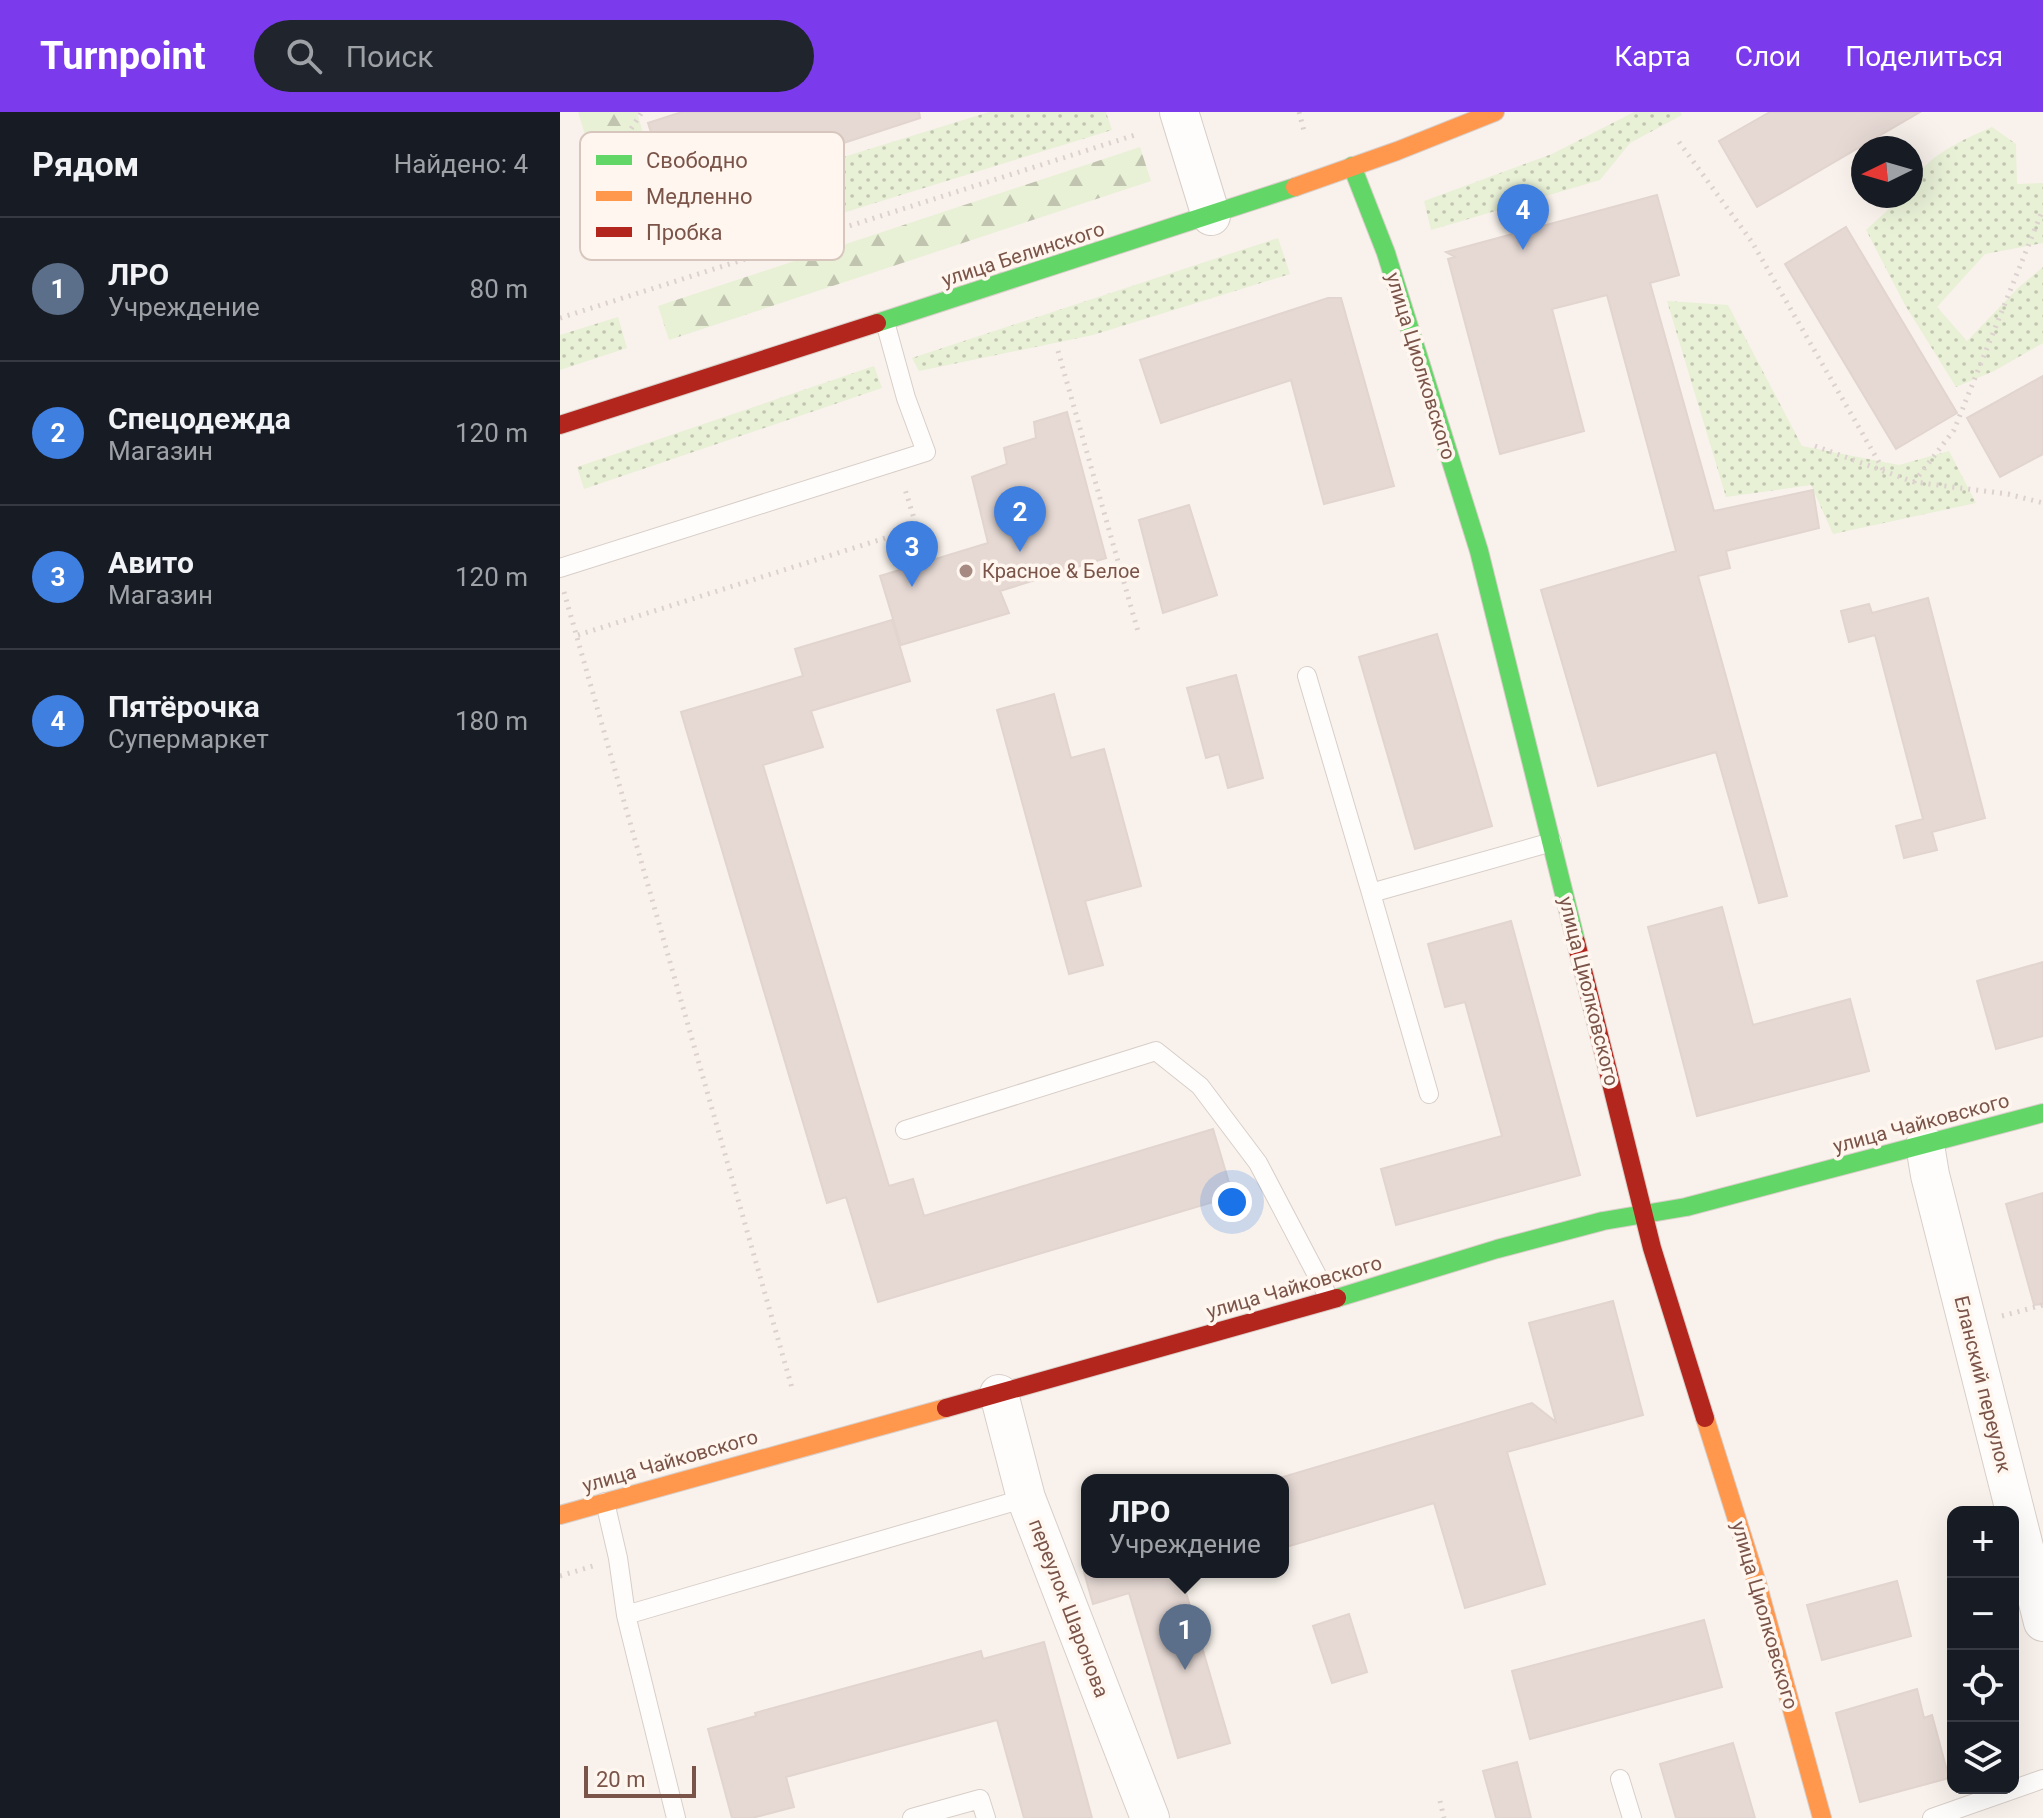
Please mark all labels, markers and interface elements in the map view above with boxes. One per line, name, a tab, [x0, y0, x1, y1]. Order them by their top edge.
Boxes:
search box	[254, 20, 814, 92]
text: Turnpoint	[40, 34, 206, 78]
icon: search	[282, 34, 326, 78]
text: Поиск	[346, 39, 433, 74]
text: Карта	[1614, 40, 1691, 73]
text: Слои	[1735, 40, 1801, 73]
text: Поделиться	[1845, 40, 2003, 73]
legend	[580, 132, 844, 260]
north arrow	[1851, 136, 1923, 208]
text: Рядом	[32, 144, 139, 184]
text: Свободно	[646, 148, 748, 173]
text: Найдено: 4	[394, 149, 528, 179]
text: Медленно	[646, 184, 752, 209]
pin: 4	[1497, 184, 1549, 250]
street label: улица Белинского	[939, 216, 1107, 292]
text: Пробка	[646, 220, 722, 245]
text: ЛРО	[108, 257, 169, 292]
street label: улица Циолковского	[1381, 270, 1461, 462]
text: 1	[51, 274, 65, 304]
text: 80 m	[470, 274, 528, 304]
text: Учреждение	[108, 292, 260, 322]
text: Спецодежда	[108, 401, 291, 436]
text: 2	[51, 418, 65, 448]
text: 120 m	[455, 418, 528, 448]
text: Магазин	[108, 436, 213, 466]
pin: 2	[994, 486, 1046, 552]
pin: 3	[886, 521, 938, 587]
text: Авито	[108, 545, 194, 580]
place label: Красное & Белое	[982, 559, 1140, 583]
text: 3	[51, 562, 65, 592]
text: 120 m	[455, 562, 528, 592]
marker: Красное & Белое	[957, 562, 975, 580]
text: Магазин	[108, 580, 213, 610]
text: Пятёрочка	[108, 689, 260, 724]
text: 4	[51, 706, 65, 736]
text: 180 m	[455, 706, 528, 736]
text: Супермаркет	[108, 724, 269, 754]
street label: улица Циолковского	[1554, 894, 1624, 1088]
street label: улица Чайковского	[1830, 1088, 2012, 1158]
your location	[1212, 1182, 1252, 1222]
street label: улица Чайковского	[1203, 1250, 1385, 1324]
street label: Еланский переулок	[1949, 1293, 2017, 1475]
street label: улица Чайковского	[579, 1424, 761, 1498]
popup	[1081, 1474, 1289, 1578]
text: ЛРО	[1109, 1494, 1170, 1529]
map controls	[1947, 1506, 2019, 1794]
button: +	[1947, 1506, 2019, 1578]
street label: переулок Шаронова	[1024, 1515, 1114, 1701]
street label: улица Циолковского	[1727, 1518, 1803, 1712]
text: Учреждение	[1109, 1529, 1261, 1559]
button: −	[1947, 1578, 2019, 1650]
pin: 1	[1159, 1604, 1211, 1670]
button: locate	[1947, 1650, 2019, 1722]
button: layers	[1947, 1722, 2019, 1794]
scale bar	[584, 1762, 696, 1798]
text: 20 m	[596, 1767, 645, 1792]

